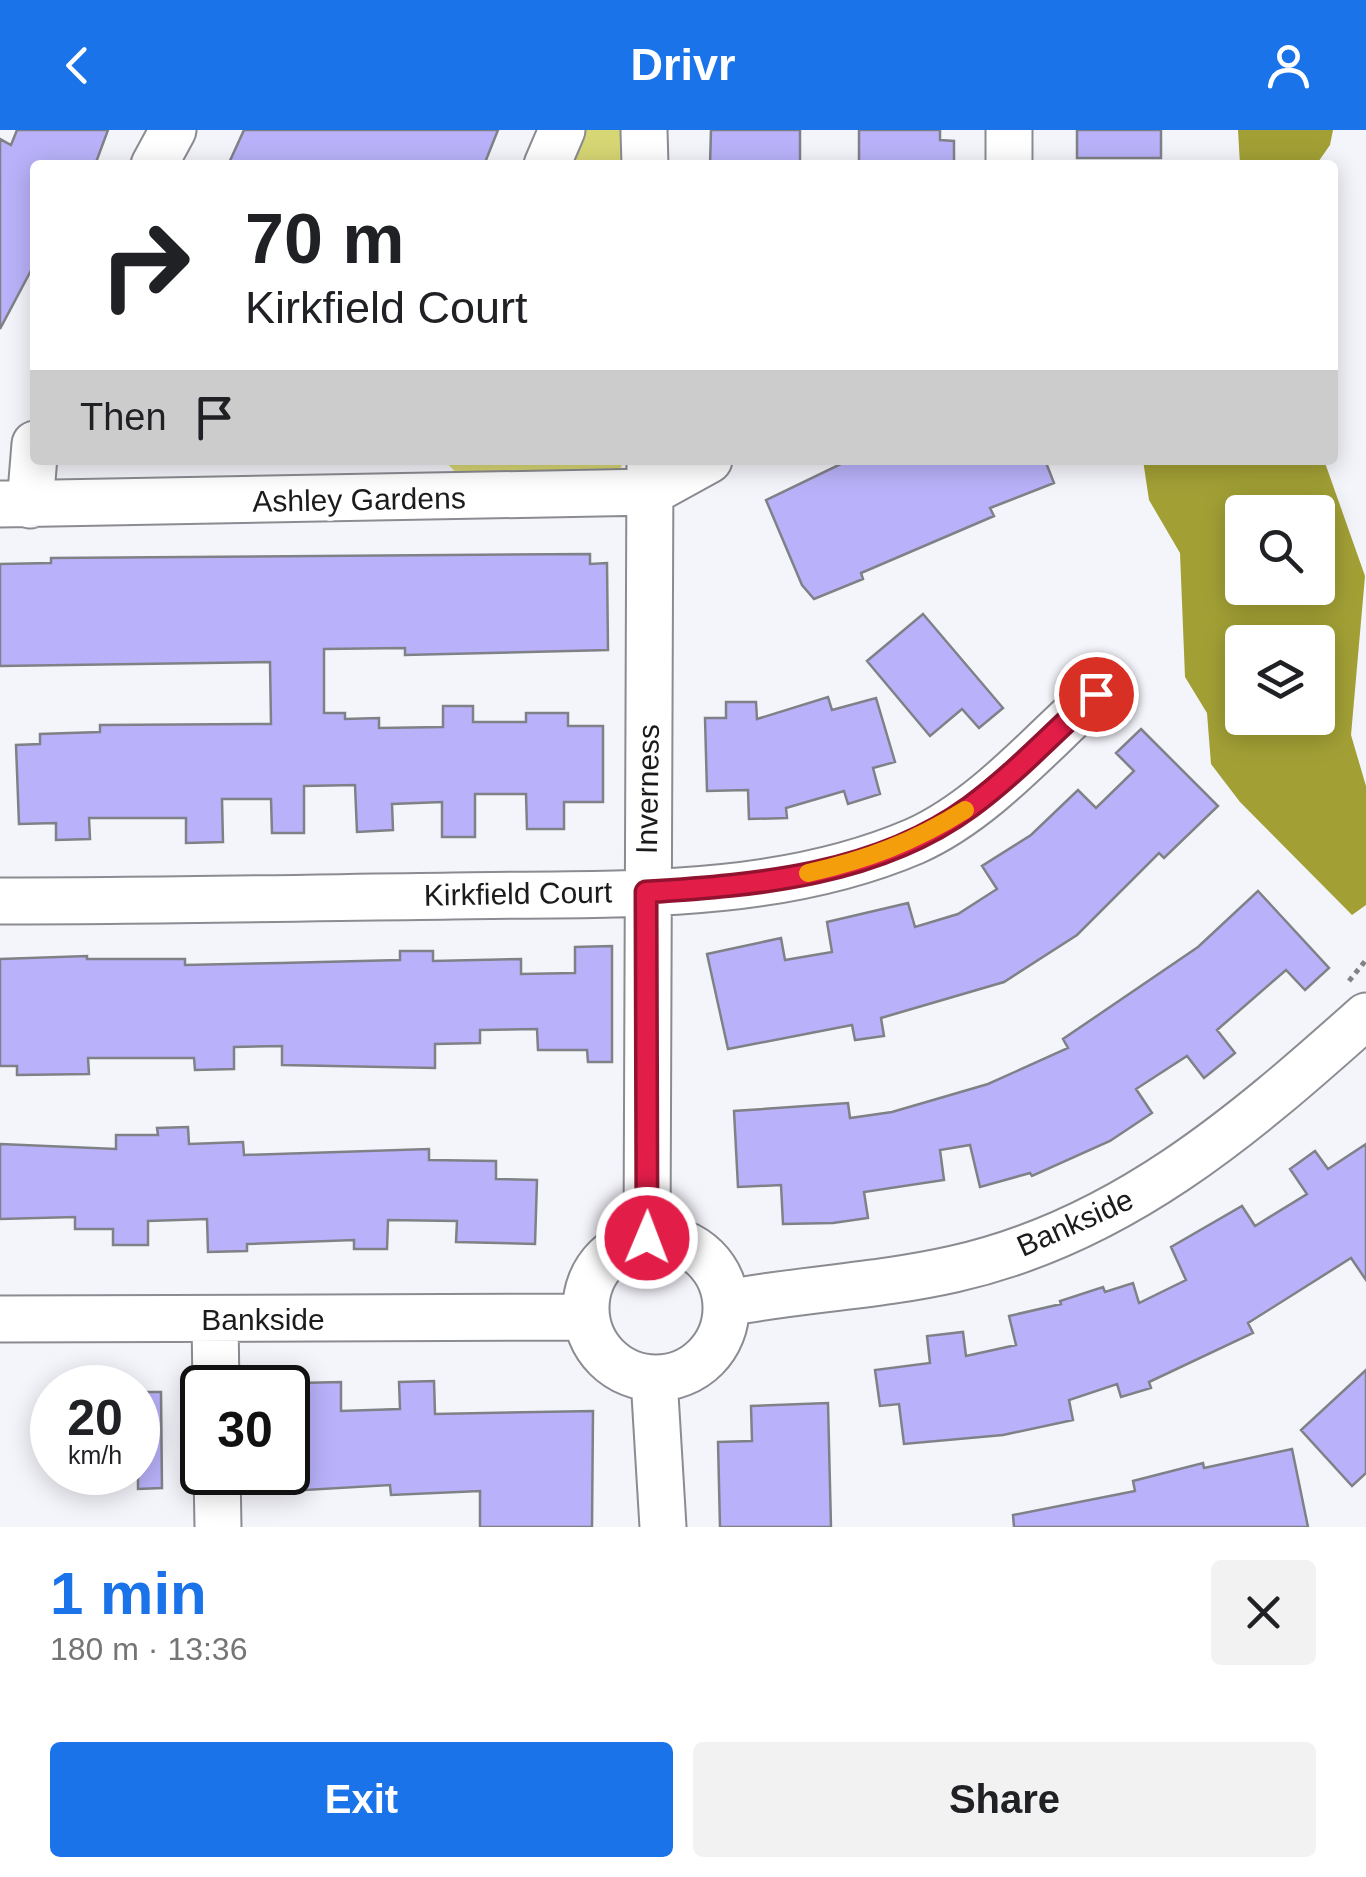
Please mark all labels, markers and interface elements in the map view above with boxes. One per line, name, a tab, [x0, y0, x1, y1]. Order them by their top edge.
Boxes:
icon: back	[50, 38, 105, 93]
icon: person	[1261, 38, 1316, 93]
text: Drivr	[630, 39, 736, 90]
icon: right	[80, 200, 210, 330]
text: 70 m	[245, 200, 405, 278]
text: Kirkfield Court	[245, 282, 528, 333]
icon: arrive	[187, 390, 242, 445]
text: Then	[80, 396, 167, 438]
street label: Ashley Gardens	[252, 481, 466, 518]
map controls	[1225, 495, 1335, 735]
button: search	[1225, 495, 1335, 605]
button: layers	[1225, 625, 1335, 735]
pin	[1054, 652, 1139, 737]
icon: arrive	[1069, 667, 1124, 722]
street label: Inverness	[630, 724, 665, 854]
street label: Kirkfield Court	[424, 875, 613, 912]
street label: Bankside	[1012, 1182, 1138, 1263]
position arrow	[595, 1186, 699, 1290]
street label: Bankside	[201, 1303, 325, 1336]
speed limit sign: 30	[180, 1365, 310, 1495]
text: 20	[67, 1390, 123, 1446]
text: km/h	[68, 1441, 122, 1469]
text: 1 min	[50, 1560, 207, 1627]
button: close	[1211, 1560, 1316, 1665]
text: 180 m · 13:36	[50, 1631, 247, 1667]
button: Exit	[50, 1742, 673, 1857]
button: Share	[693, 1742, 1316, 1857]

